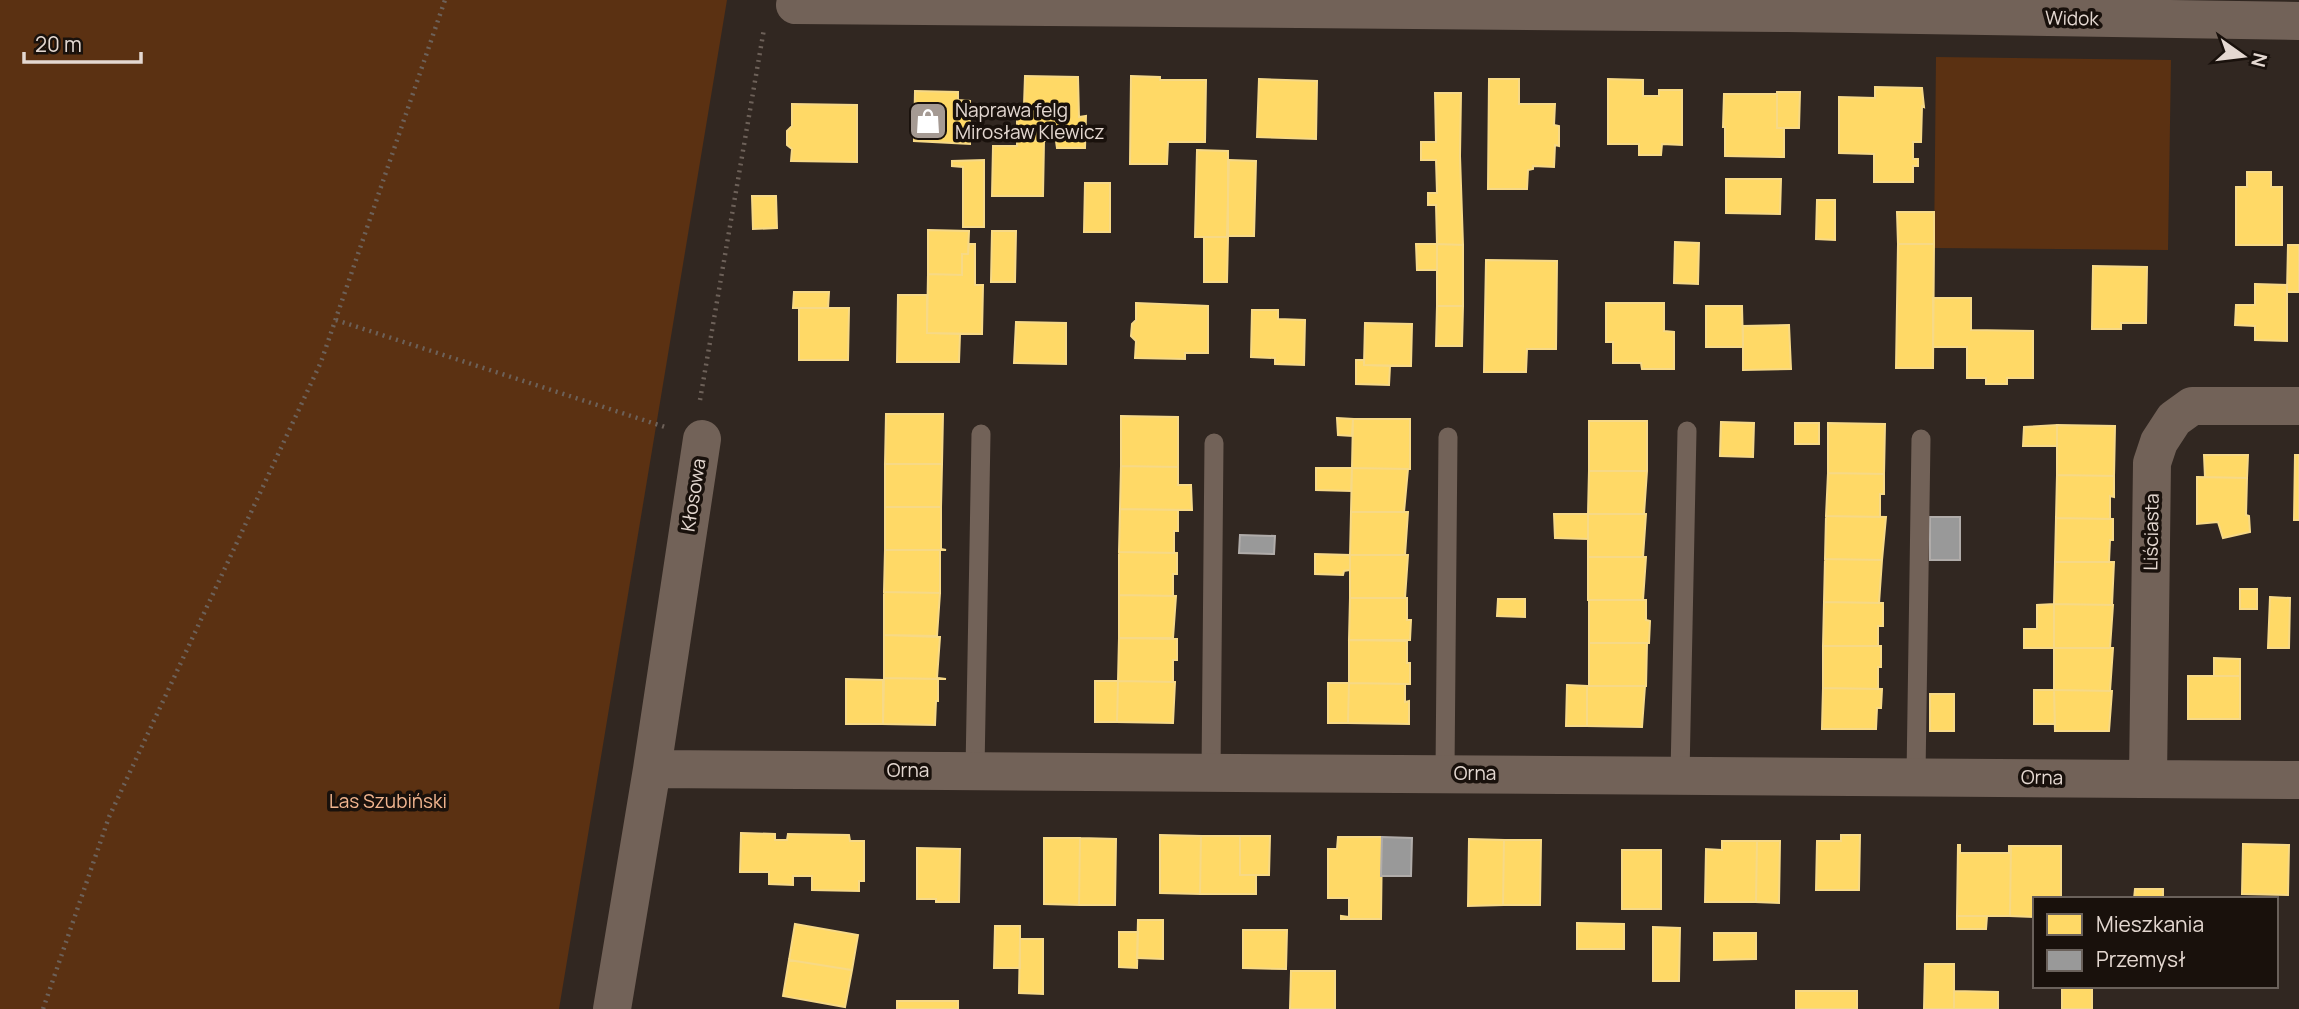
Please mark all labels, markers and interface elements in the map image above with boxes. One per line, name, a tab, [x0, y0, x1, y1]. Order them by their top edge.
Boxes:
street label: Widok	[2045, 5, 2100, 31]
scale bar	[24, 21, 142, 65]
north arrow	[2208, 21, 2278, 91]
text: 20 m	[35, 30, 82, 58]
text: N	[2245, 50, 2274, 70]
place label: Naprawa felg Mirosław Klewicz	[955, 97, 1105, 145]
shop icon: Naprawa felg Mirosław Klewicz	[907, 100, 949, 142]
street label: Kłosowa	[674, 457, 712, 533]
street label: Liściasta	[2137, 493, 2165, 571]
street label: Orna	[887, 757, 929, 783]
street label: Orna	[1454, 760, 1496, 786]
street label: Orna	[2021, 764, 2063, 790]
park label: Las Szubiński	[329, 788, 447, 814]
legend	[2033, 897, 2278, 988]
text: Mieszkania	[2096, 910, 2204, 938]
text: Przemysł	[2096, 945, 2186, 973]

